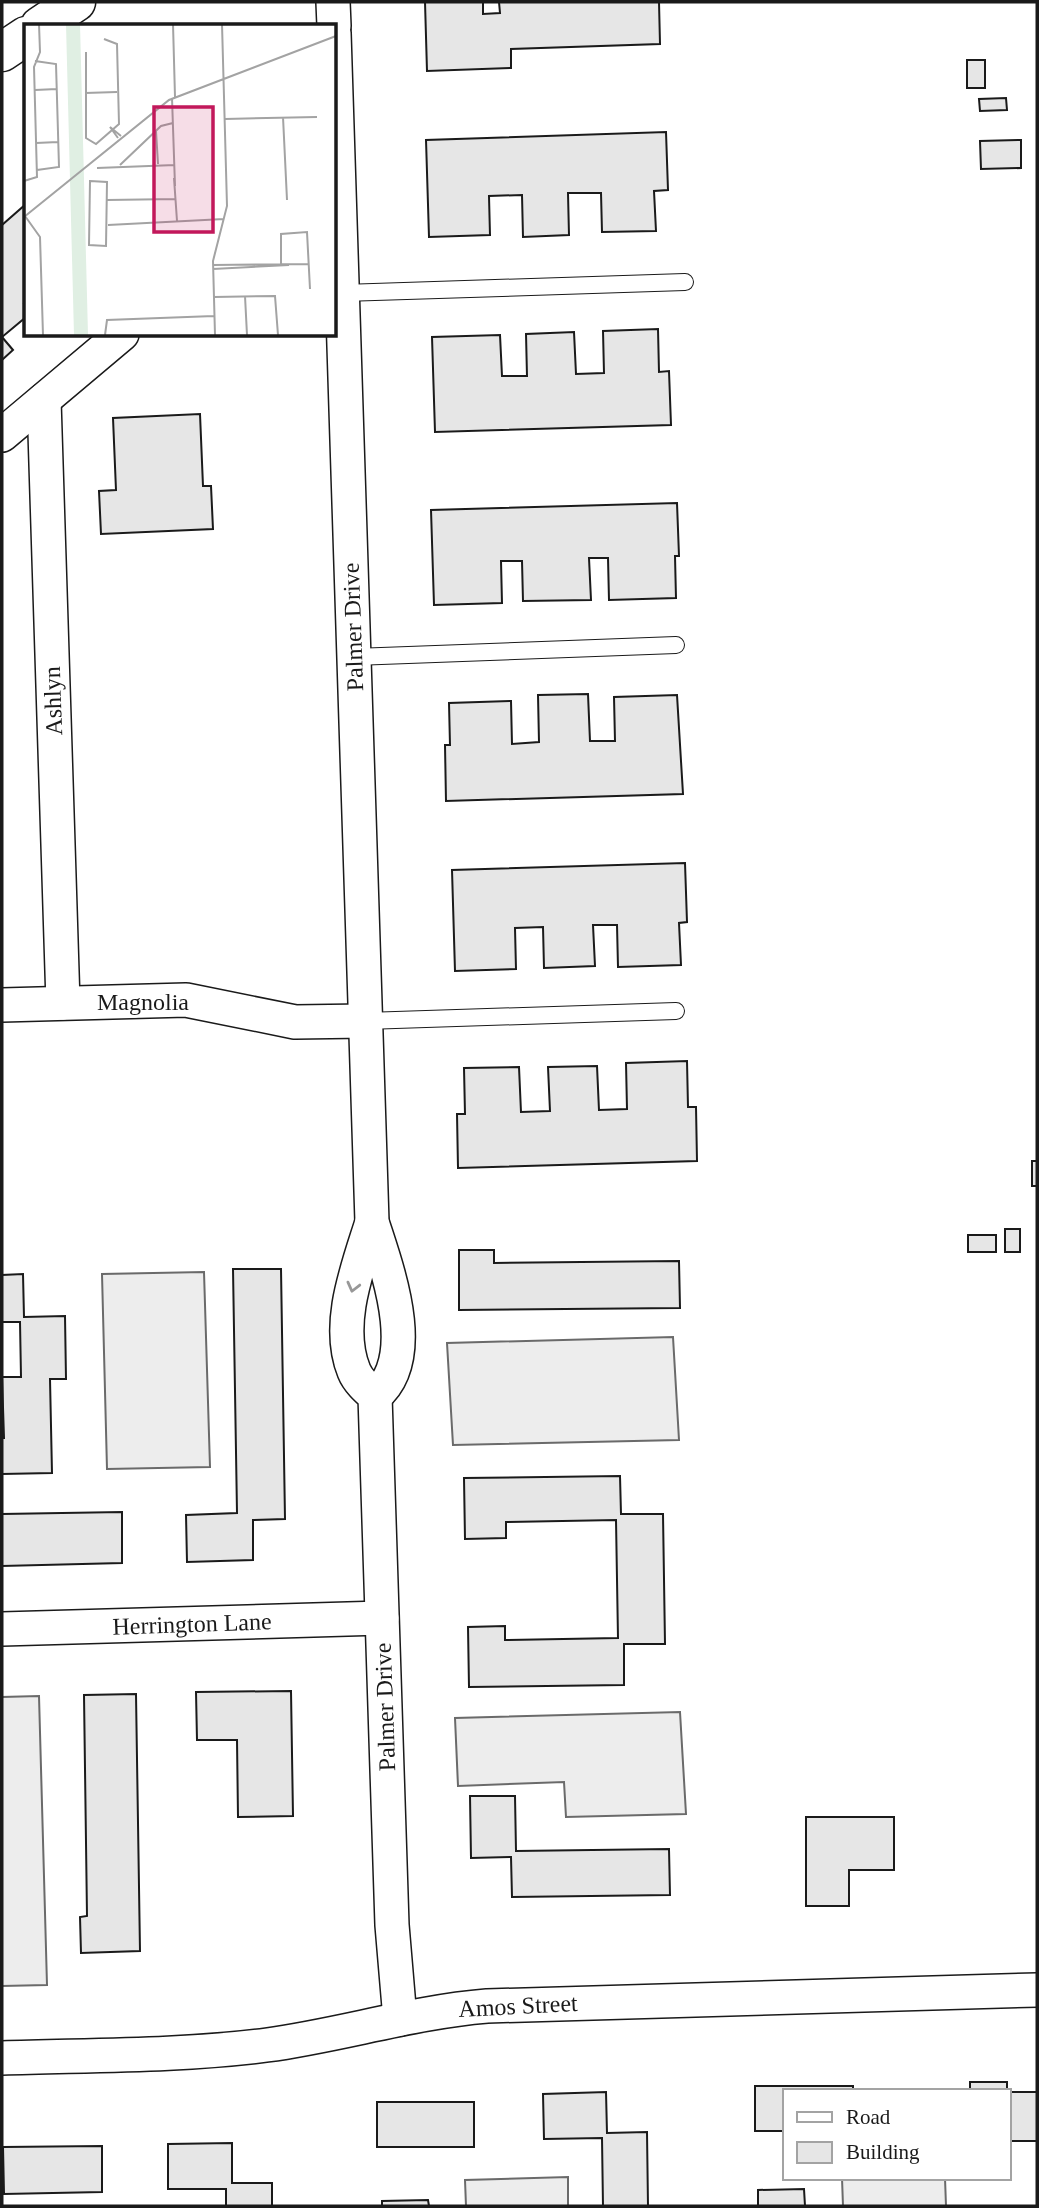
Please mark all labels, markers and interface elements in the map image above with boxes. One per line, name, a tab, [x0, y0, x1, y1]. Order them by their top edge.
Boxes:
inset map	[24, 24, 336, 336]
street label: Palmer Drive	[338, 562, 368, 692]
street label: Ashlyn	[39, 666, 67, 736]
street label: Magnolia	[97, 989, 189, 1015]
one-way arrow	[347, 1281, 361, 1293]
street label: Herrington Lane	[112, 1608, 272, 1640]
street label: Palmer Drive	[370, 1642, 400, 1772]
street label: Amos Street	[458, 1990, 579, 2022]
legend	[783, 2089, 1011, 2180]
text: Road	[846, 2105, 891, 2129]
text: Building	[846, 2140, 920, 2164]

